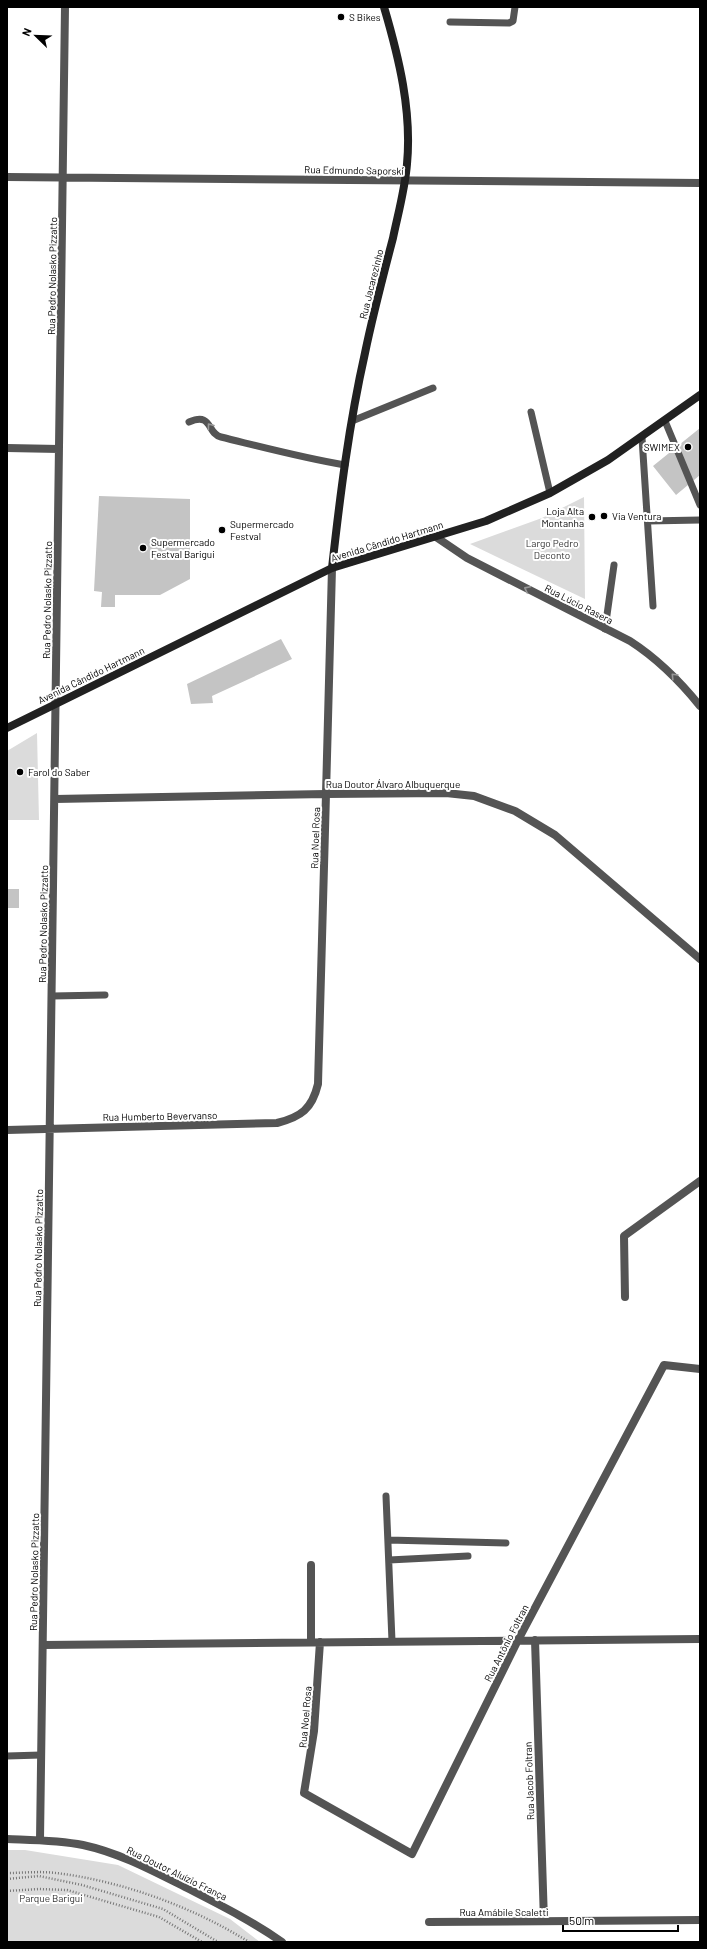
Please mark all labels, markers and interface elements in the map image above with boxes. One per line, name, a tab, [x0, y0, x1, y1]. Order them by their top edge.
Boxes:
place label: S Bikes	[349, 11, 381, 23]
marker: S Bikes	[336, 12, 346, 22]
north arrow	[16, 16, 56, 56]
text: N	[19, 26, 34, 38]
street label: Rua Edmundo Saporski	[304, 163, 404, 177]
street label: Rua Pedro Nolasko Pizzatto	[45, 217, 59, 335]
street label: Rua Jacarezinho	[356, 248, 386, 320]
one-way arrow	[207, 423, 215, 430]
place label: SWIMEX	[644, 441, 680, 453]
marker: SWIMEX	[683, 442, 693, 452]
place label: Loja Alta Montanha	[541, 505, 584, 529]
place label: Via Ventura	[612, 510, 661, 522]
marker: Via Ventura	[599, 511, 609, 521]
marker: Loja Alta Montanha	[587, 512, 597, 522]
place label: Supermercado Festval	[230, 518, 294, 542]
street label: Avenida Cândido Hartmann	[329, 518, 445, 564]
marker: Supermercado Festval	[217, 525, 227, 535]
place label: Supermercado Festval Barigui	[151, 536, 215, 560]
park label: Largo Pedro Deconto	[526, 537, 578, 561]
street label: Rua Pedro Nolasko Pizzatto	[40, 541, 54, 659]
marker: Supermercado Festval Barigui	[138, 543, 148, 553]
street label: Rua Lúcio Rasera	[543, 582, 615, 626]
one-way arrow	[524, 586, 531, 594]
street label: Avenida Cândido Hartmann	[36, 644, 146, 706]
one-way arrow	[672, 673, 679, 681]
place label: Farol do Saber	[28, 766, 90, 778]
marker: Farol do Saber	[15, 767, 25, 777]
street label: Rua Doutor Álvaro Albuquerque	[326, 778, 460, 790]
street label: Rua Noel Rosa	[308, 807, 322, 869]
street label: Rua Pedro Nolasko Pizzatto	[36, 865, 50, 983]
street label: Rua Humberto Bevervanso	[102, 1109, 218, 1123]
street label: Rua Pedro Nolasko Pizzatto	[31, 1189, 45, 1307]
street label: Rua Pedro Nolasko Pizzatto	[27, 1513, 41, 1631]
street label: Rua Antônio Foltran	[481, 1602, 531, 1684]
street label: Rua Noel Rosa	[296, 1686, 314, 1748]
street label: Rua Jacob Foltran	[522, 1742, 536, 1820]
street label: Rua Doutor Aluízio França	[125, 1843, 229, 1903]
park label: Parque Barigui	[19, 1892, 83, 1904]
street label: Rua Amábile Scaletti	[459, 1906, 549, 1918]
scale bar	[563, 1907, 678, 1933]
text: 50 m	[569, 1913, 594, 1927]

